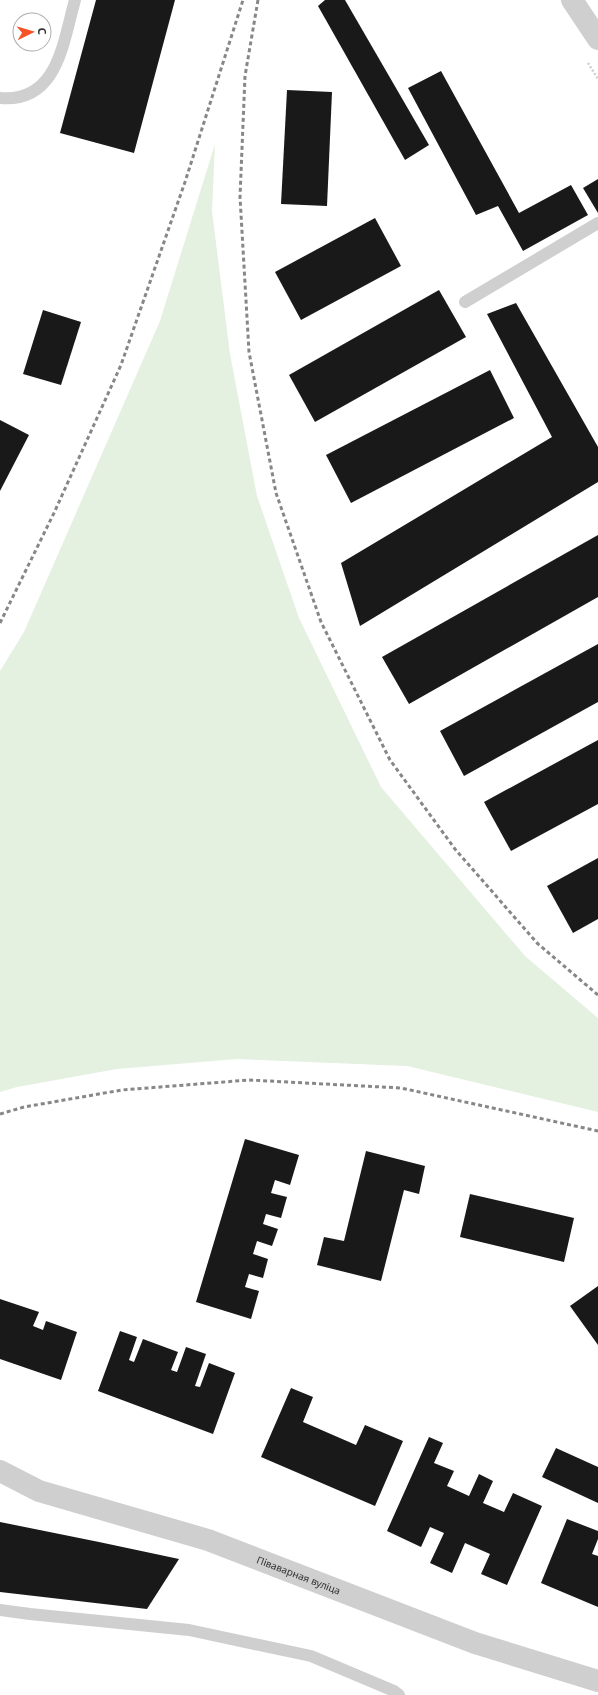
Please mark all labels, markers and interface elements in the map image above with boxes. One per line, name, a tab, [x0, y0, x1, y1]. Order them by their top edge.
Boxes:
north arrow	[12, 12, 52, 52]
text: С	[35, 27, 50, 35]
street label: Піваварная вуліца	[255, 1552, 343, 1598]

